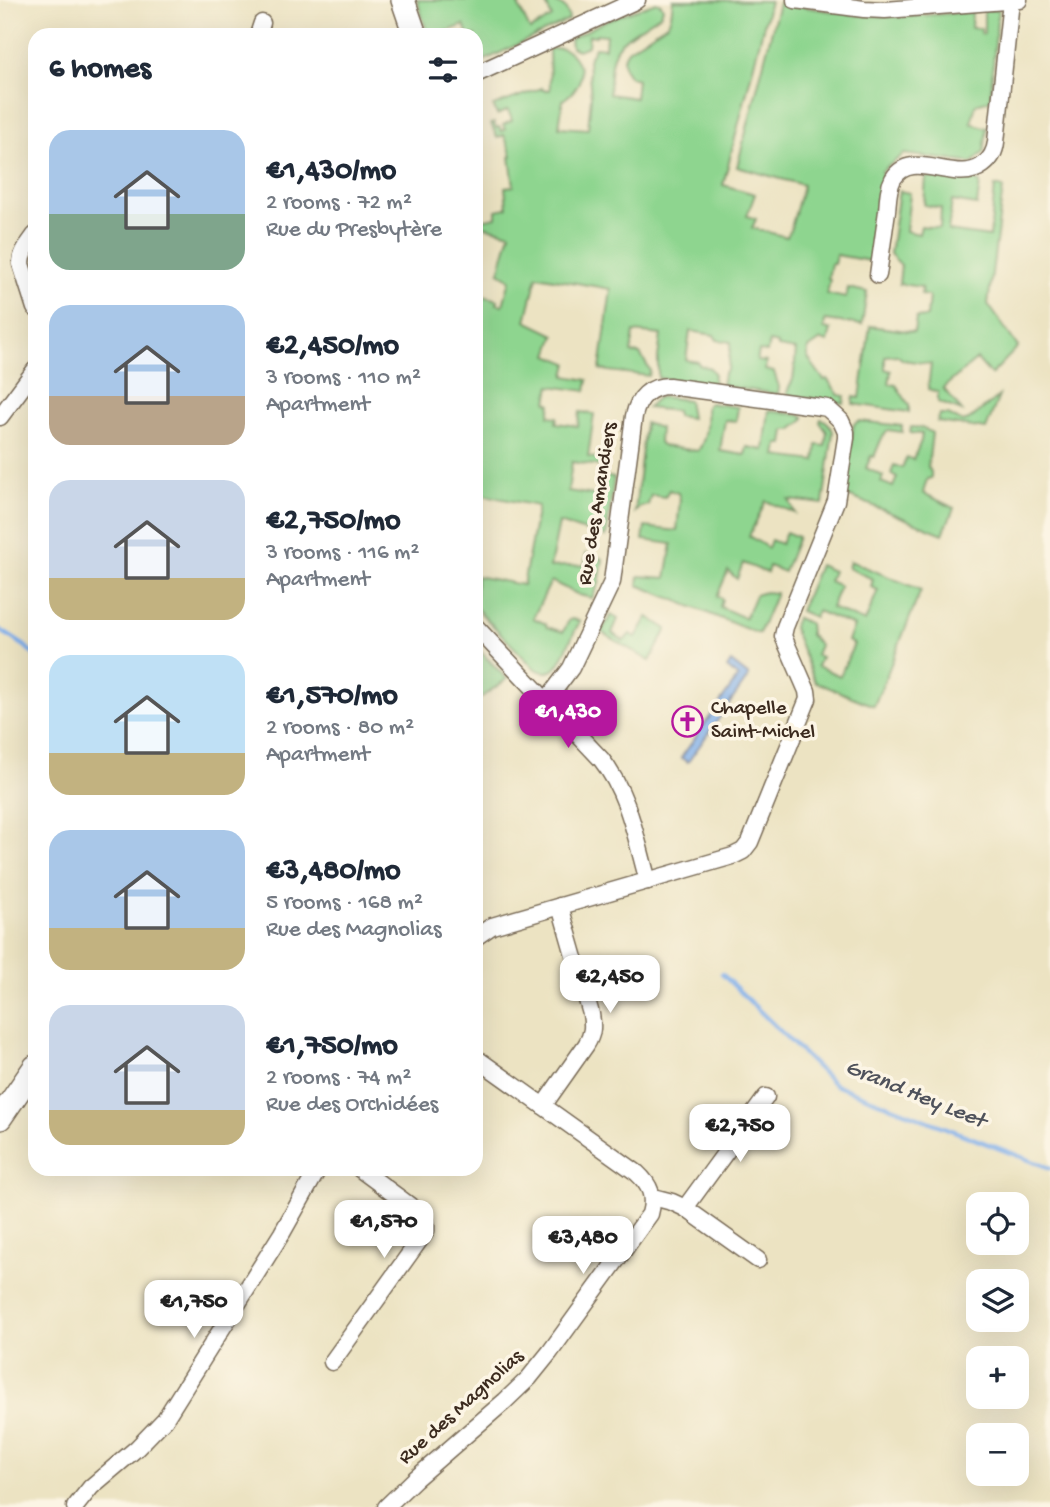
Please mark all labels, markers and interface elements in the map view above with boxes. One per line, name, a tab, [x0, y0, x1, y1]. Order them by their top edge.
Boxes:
icon: filters	[424, 51, 462, 89]
text: 6 homes	[49, 53, 151, 88]
text: €1,430/mo	[266, 155, 396, 190]
icon: home	[105, 158, 189, 242]
text: 2 rooms · 72 m²	[266, 190, 412, 217]
text: Rue du Presbytère	[266, 217, 442, 244]
text: €2,450/mo	[266, 330, 399, 365]
icon: home	[105, 333, 189, 417]
text: 3 rooms · 110 m²	[266, 365, 421, 392]
text: Apartment	[266, 392, 370, 419]
street label: Rue des Amandiers	[574, 420, 624, 587]
text: €2,750/mo	[266, 505, 400, 540]
icon: home	[105, 508, 189, 592]
text: 3 rooms · 116 m²	[266, 540, 419, 567]
text: Apartment	[266, 567, 370, 594]
text: €1,570/mo	[266, 680, 398, 715]
icon: home	[105, 683, 189, 767]
pin: €1,430	[511, 690, 625, 750]
place label: Chapelle Saint-Michel	[711, 697, 815, 746]
text: €1,430	[535, 699, 601, 726]
church icon: Chapelle Saint-Michel	[671, 704, 705, 738]
text: 2 rooms · 80 m²	[266, 715, 414, 742]
text: Apartment	[266, 742, 370, 769]
text: €3,480/mo	[266, 855, 401, 890]
icon: home	[105, 858, 189, 942]
text: 5 rooms · 168 m²	[266, 890, 423, 917]
text: Rue des Magnolias	[266, 917, 441, 944]
pin: €2,450	[553, 956, 667, 1015]
text: €2,450	[576, 964, 644, 991]
text: €1,750/mo	[266, 1030, 398, 1065]
icon: home	[105, 1033, 189, 1117]
water label: Grand Hey Leet	[841, 1055, 992, 1137]
text: 2 rooms · 74 m²	[266, 1065, 411, 1092]
text: Rue des Orchidées	[266, 1092, 438, 1119]
pin: €2,750	[683, 1104, 797, 1164]
text: €2,750	[705, 1113, 775, 1140]
map controls	[966, 1192, 1029, 1486]
button: locate	[966, 1192, 1029, 1255]
pin: €1,570	[327, 1200, 441, 1260]
text: €1,570	[350, 1209, 418, 1236]
pin: €3,480	[526, 1216, 640, 1276]
text: €3,480	[548, 1225, 618, 1252]
button: layers	[966, 1269, 1029, 1332]
pin: €1,750	[137, 1280, 251, 1340]
text: €1,750	[160, 1289, 228, 1316]
street label: Rue des Magnolias	[394, 1344, 531, 1471]
button: +	[966, 1346, 1029, 1409]
button: −	[966, 1423, 1029, 1486]

